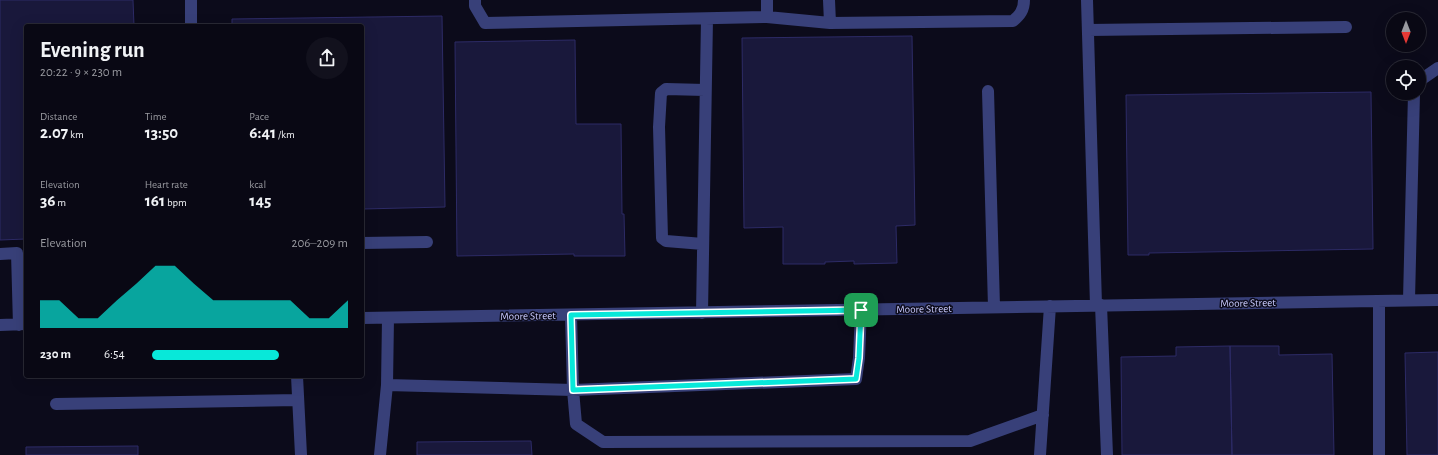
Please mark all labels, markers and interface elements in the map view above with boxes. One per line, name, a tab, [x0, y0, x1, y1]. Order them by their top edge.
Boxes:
north arrow	[1386, 12, 1426, 52]
map controls	[1386, 12, 1426, 100]
button: share	[306, 37, 348, 79]
text: Evening run	[40, 39, 145, 61]
button: locate	[1386, 60, 1426, 100]
text: 20:22 · 9 × 230 m	[40, 66, 122, 79]
text: Distance	[40, 111, 77, 122]
text: Time	[145, 111, 167, 122]
text: Pace	[249, 111, 269, 122]
text: 2.07	[40, 124, 68, 141]
text: 13:50	[145, 124, 178, 141]
text: 6:41	[249, 124, 276, 141]
text: km	[68, 129, 84, 140]
text: /km	[276, 129, 295, 140]
text: Elevation	[40, 179, 80, 190]
text: Heart rate	[145, 179, 188, 190]
text: kcal	[249, 179, 266, 190]
text: 36	[40, 192, 56, 209]
text: 161	[145, 192, 165, 209]
text: 145	[249, 192, 271, 209]
text: m	[56, 197, 66, 208]
text: bpm	[165, 197, 187, 208]
text: Elevation	[40, 237, 87, 250]
text: 206–209 m	[291, 237, 348, 250]
pin	[844, 293, 878, 327]
street label: Moore Street	[1220, 297, 1276, 309]
icon: arrive	[850, 299, 872, 321]
street label: Moore Street	[896, 303, 952, 315]
street label: Moore Street	[500, 310, 556, 322]
text: 230 m	[40, 348, 71, 361]
text: 6:54	[104, 348, 125, 361]

